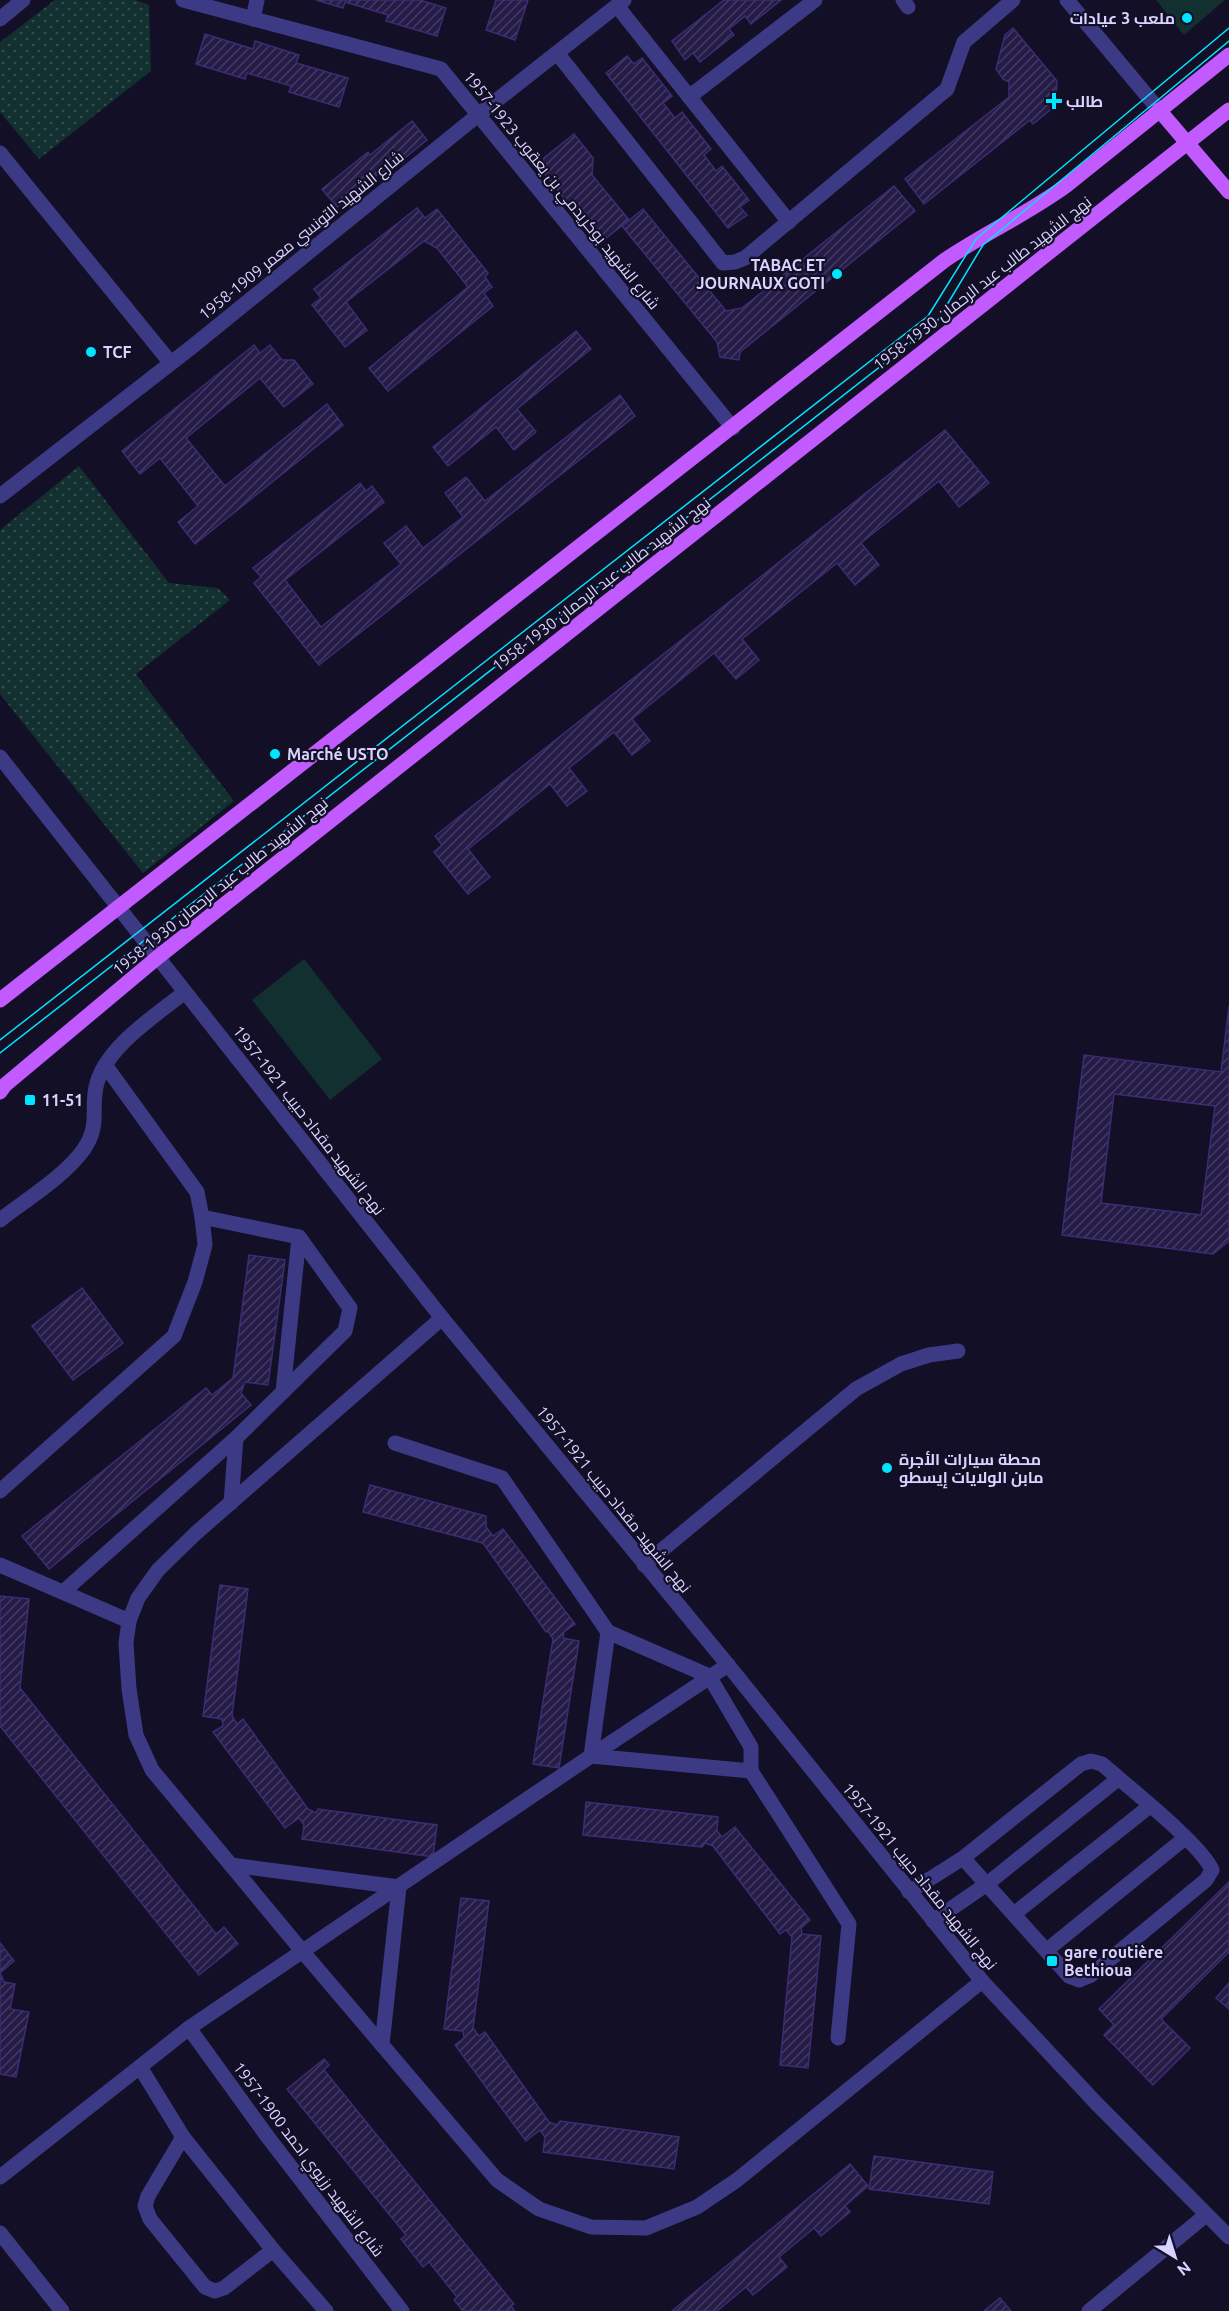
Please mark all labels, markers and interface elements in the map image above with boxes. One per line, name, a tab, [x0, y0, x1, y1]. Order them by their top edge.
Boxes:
place label: ملعب 3 عيادات	[1070, 9, 1175, 27]
marker: ملعب 3 عيادات	[1180, 11, 1194, 25]
street label: شارع الشهيد بوكريدمي بن يعقوب 1923-1957	[456, 67, 664, 316]
place label: طالب	[1066, 92, 1103, 110]
marker: طالب	[1047, 94, 1061, 108]
street label: شارع الشهيد التونسي معمر 1909-1958	[195, 147, 409, 326]
street label: نهج الشهيد طالب عبد الرحمان 1930-1958	[869, 192, 1096, 376]
place label: TABAC ET JOURNAUX GOTI	[696, 256, 825, 292]
marker: TABAC ET JOURNAUX GOTI	[830, 267, 844, 281]
place label: TCF	[103, 343, 131, 361]
marker: TCF	[84, 345, 98, 359]
street label: نهج الشهيد طالب عبد الرحمان 1930-1958	[488, 493, 715, 677]
place label: Marché USTO	[287, 745, 389, 763]
marker: Marché USTO	[268, 747, 282, 761]
street label: نهج الشهيد طالب عبد الرحمان 1930-1958	[109, 794, 333, 981]
street label: نهج الشهيد مقداد حبيب 1921-1957	[227, 1022, 388, 1220]
place label: 11-51	[42, 1091, 83, 1109]
marker: 11-51	[23, 1093, 37, 1107]
street label: نهج الشهيد مقداد حبيب 1921-1957	[531, 1402, 695, 1598]
place label: محطة سيارات الأجرة مابن الولايات إيسطو	[899, 1450, 1044, 1489]
marker: محطة سيارات الأجرة مابن الولايات إيسطو	[880, 1461, 894, 1475]
street label: نهج الشهيد مقداد حبيب 1921-1957	[837, 1779, 1001, 1975]
place label: gare routière Bethioua	[1064, 1943, 1163, 1979]
marker: gare routière Bethioua	[1045, 1954, 1059, 1968]
street label: شارع الشهيد رزيوي احمد 1900-1957	[226, 2058, 388, 2263]
north arrow	[1145, 2227, 1205, 2287]
text: N	[1174, 2258, 1194, 2280]

